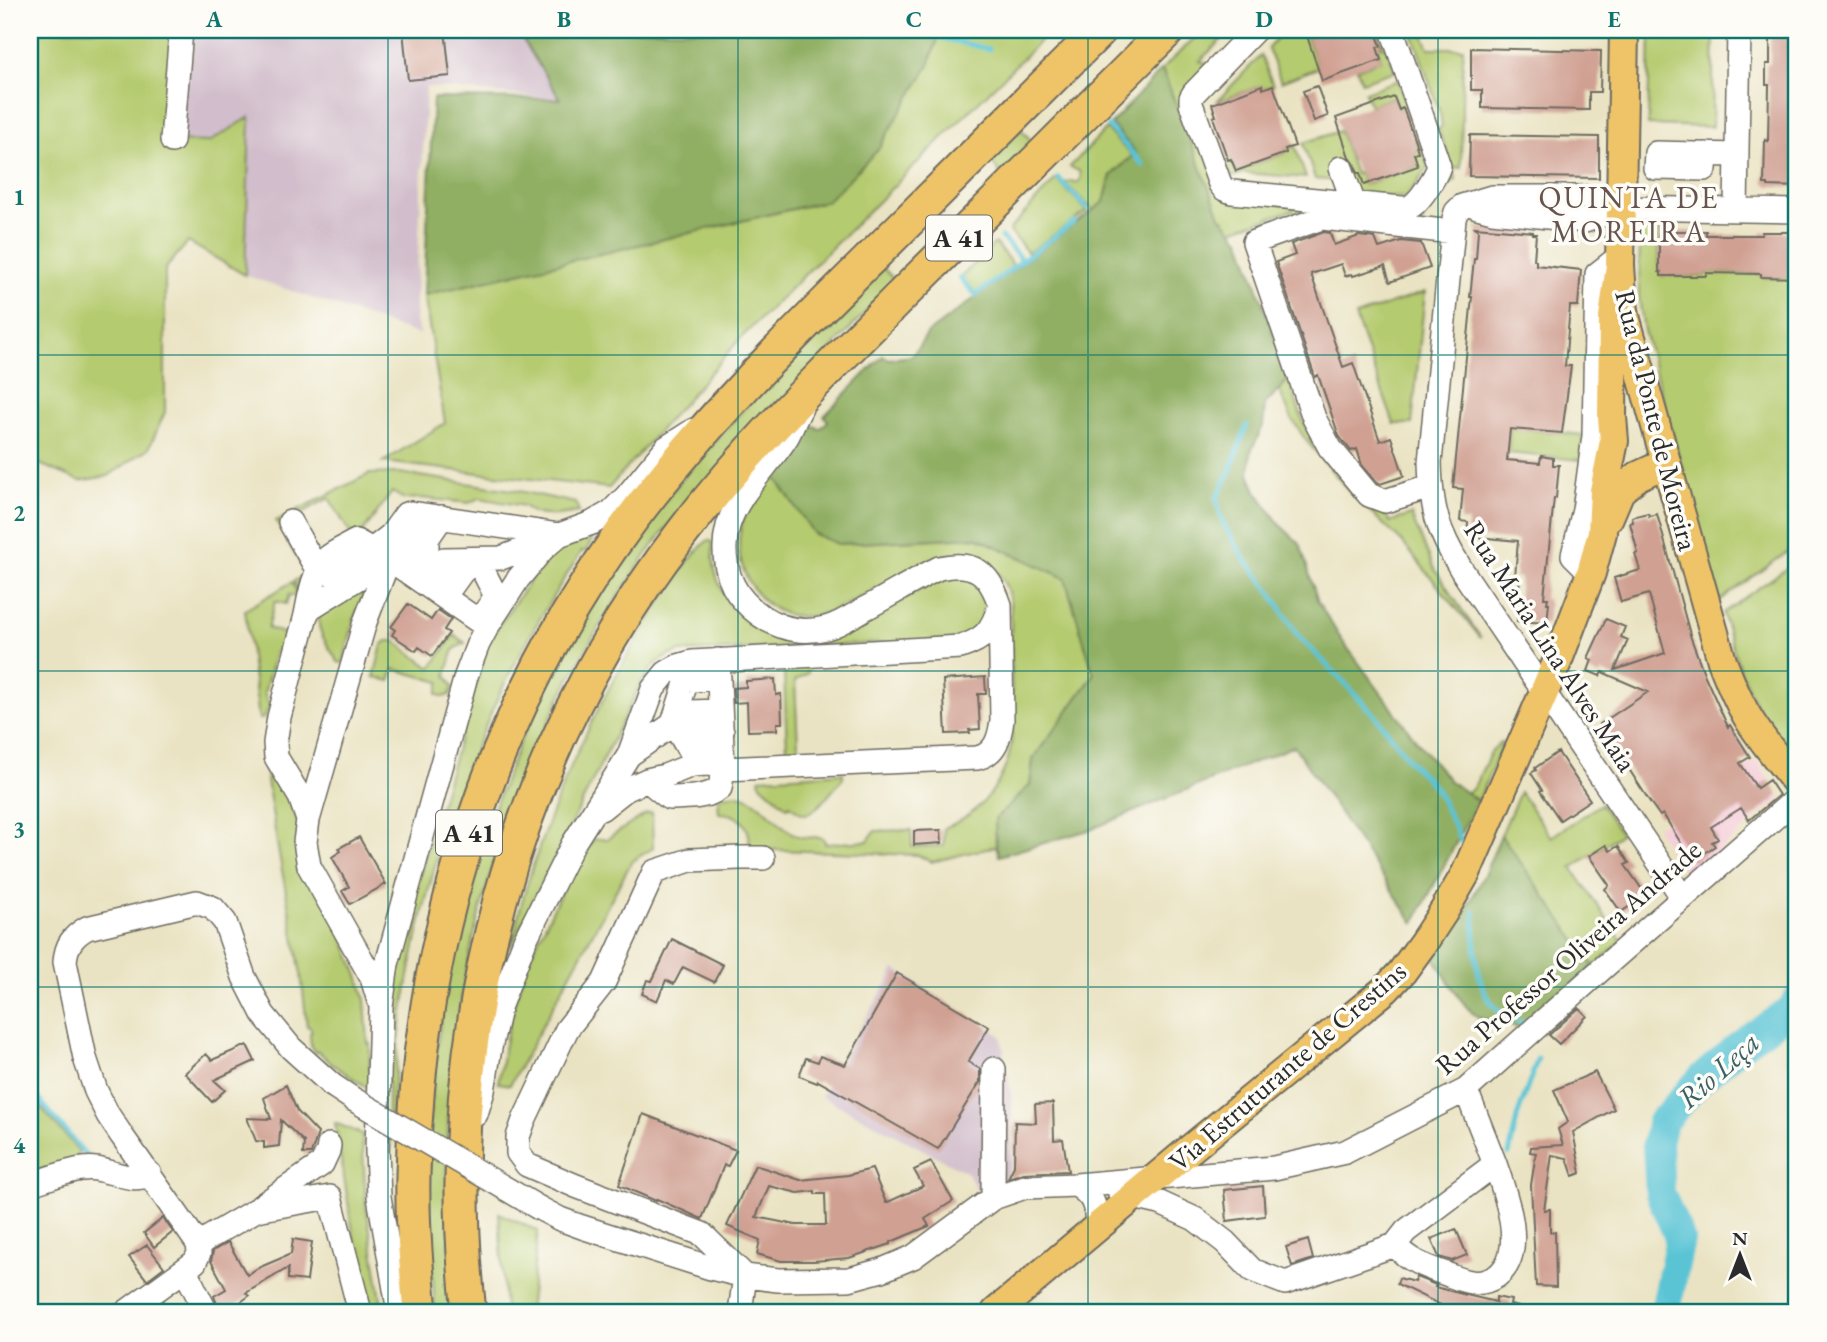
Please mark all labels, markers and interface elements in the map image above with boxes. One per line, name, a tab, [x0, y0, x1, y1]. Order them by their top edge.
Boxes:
text: A	[205, 4, 223, 34]
text: B	[557, 4, 571, 34]
text: C	[906, 4, 922, 34]
text: D	[1255, 4, 1273, 34]
text: E	[1607, 4, 1621, 34]
district label: QUINTA DE MOREIRA	[1539, 178, 1719, 251]
text: 1	[13, 182, 25, 212]
road number: A 41	[926, 216, 992, 260]
street label: Rua da Ponte de Moreira	[1607, 286, 1707, 555]
text: 2	[13, 498, 25, 528]
street label: Rua Maria Lina Alves Maia	[1456, 514, 1646, 779]
road number: A 41	[436, 810, 502, 856]
text: 3	[13, 814, 25, 844]
street label: Rua Professor Oliveira Andrade	[1428, 832, 1708, 1082]
street label: Via Estruturante de Crestins	[1161, 953, 1413, 1179]
water label: Rio Leça	[1669, 1023, 1767, 1117]
text: 4	[13, 1130, 26, 1160]
north arrow	[1704, 1220, 1774, 1290]
text: N	[1732, 1226, 1748, 1251]

